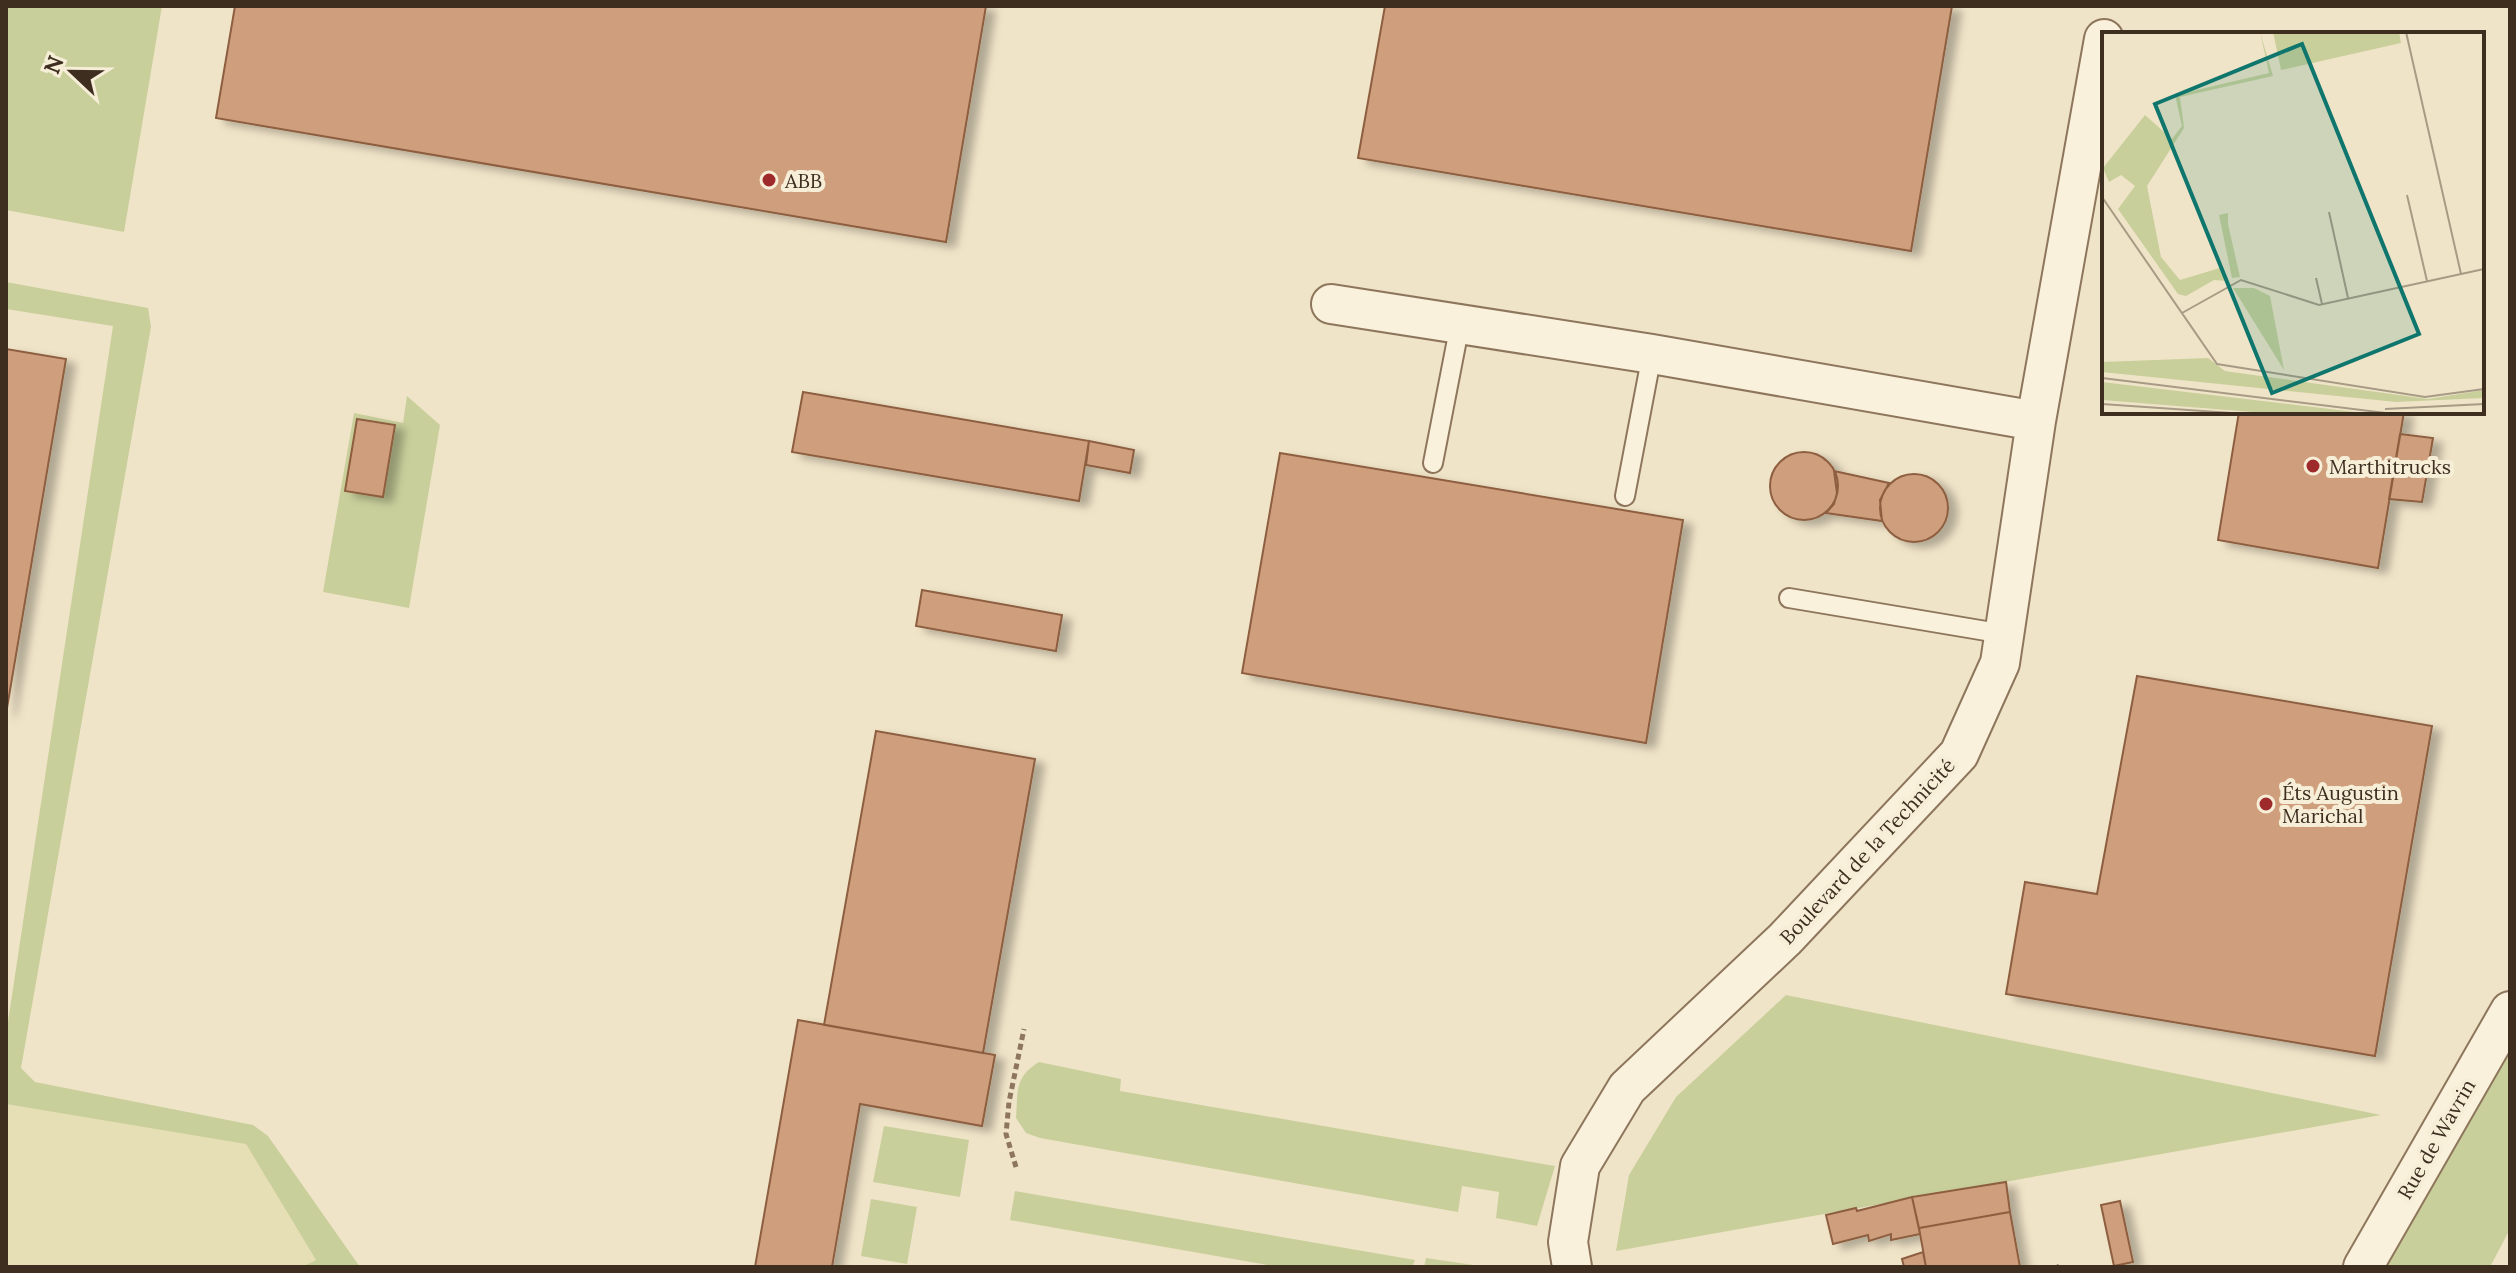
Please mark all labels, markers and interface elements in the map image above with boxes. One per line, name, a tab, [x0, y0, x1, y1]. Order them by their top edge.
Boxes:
north arrow	[32, 32, 112, 112]
inset map	[2102, 32, 2484, 414]
text: N	[37, 51, 70, 78]
place label: ABB	[784, 168, 822, 193]
marker: ABB	[760, 171, 778, 189]
place label: Marthitrucks	[2329, 454, 2451, 479]
marker: Marthitrucks	[2304, 457, 2322, 475]
street label: Boulevard de la Technicité	[1774, 753, 1960, 949]
place label: Éts Augustin Marichal	[2282, 780, 2399, 828]
marker: Éts Augustin Marichal	[2257, 795, 2275, 813]
street label: Rue de Wavrin	[2392, 1075, 2480, 1203]

